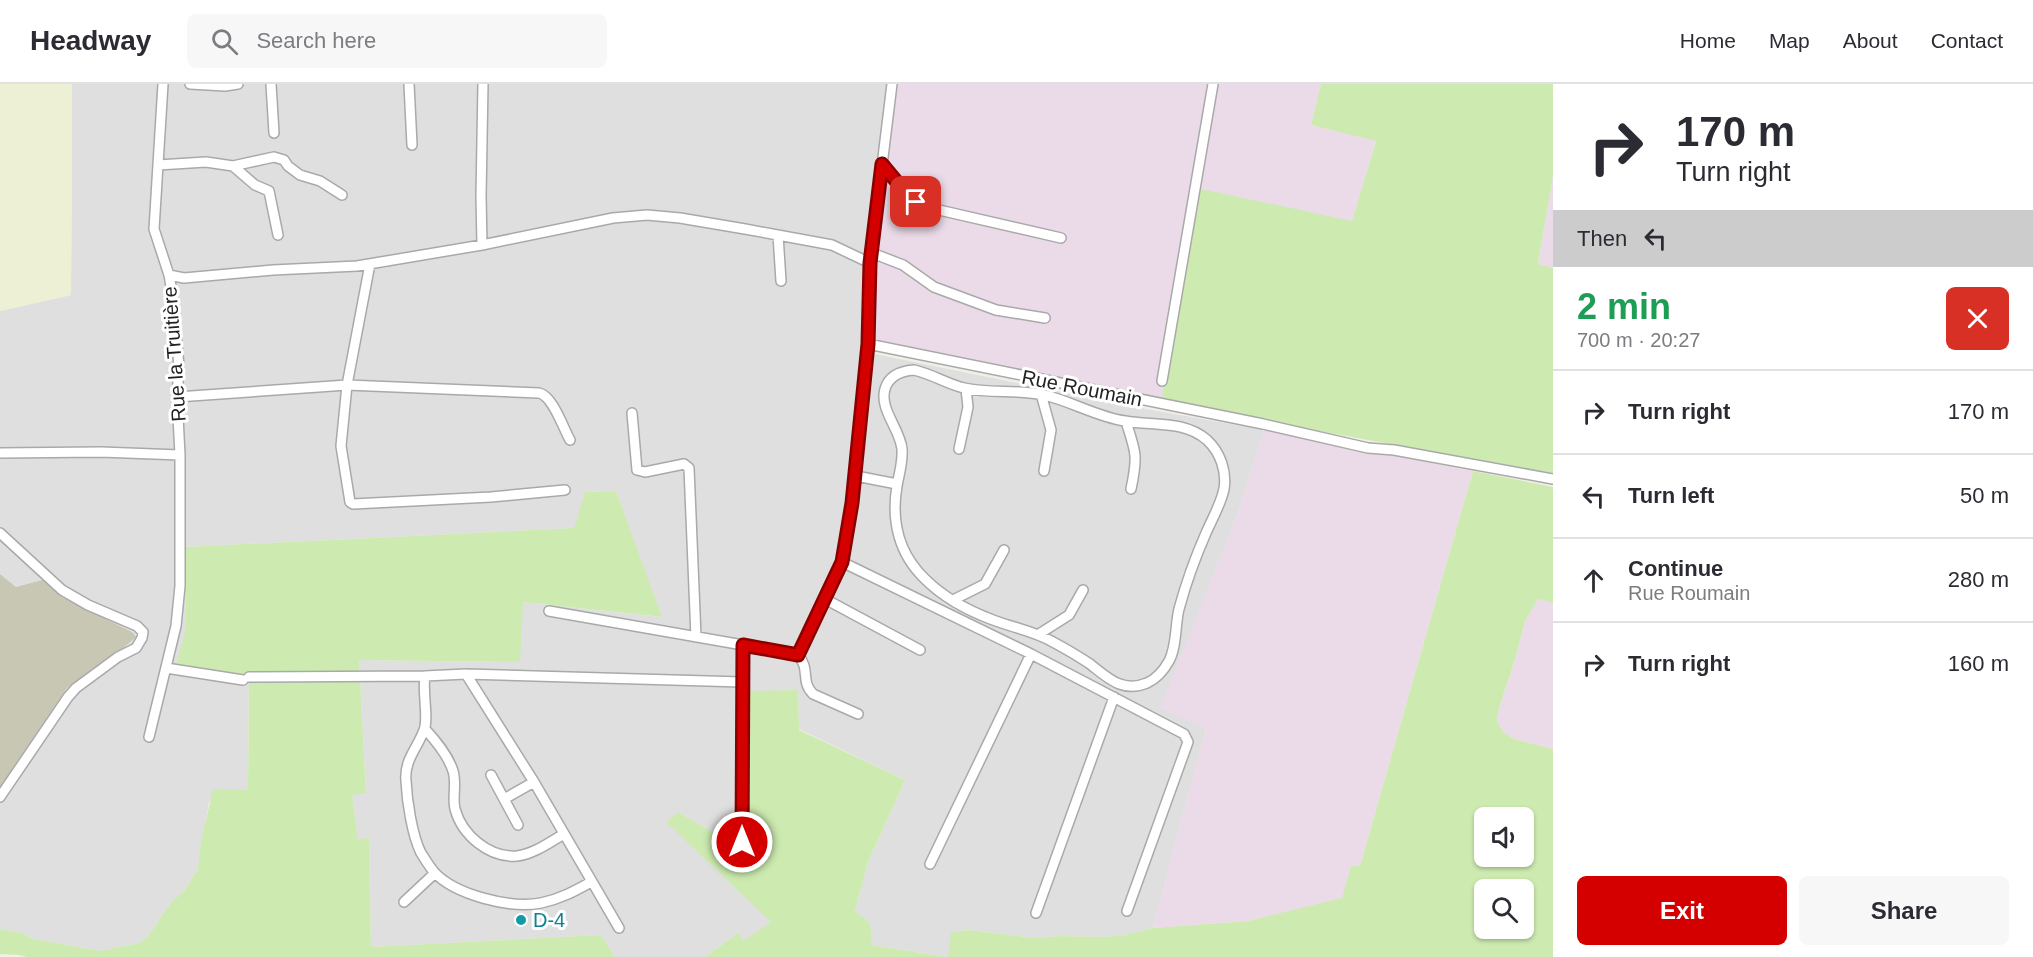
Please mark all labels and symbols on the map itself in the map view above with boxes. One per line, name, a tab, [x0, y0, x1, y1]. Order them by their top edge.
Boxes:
pin	[890, 176, 941, 227]
street label: Rue la Truitière	[158, 286, 190, 422]
street label: Rue Roumain	[1020, 366, 1144, 410]
position arrow	[710, 810, 774, 874]
place label: D-4	[533, 909, 565, 931]
marker: D-4	[514, 913, 528, 927]

